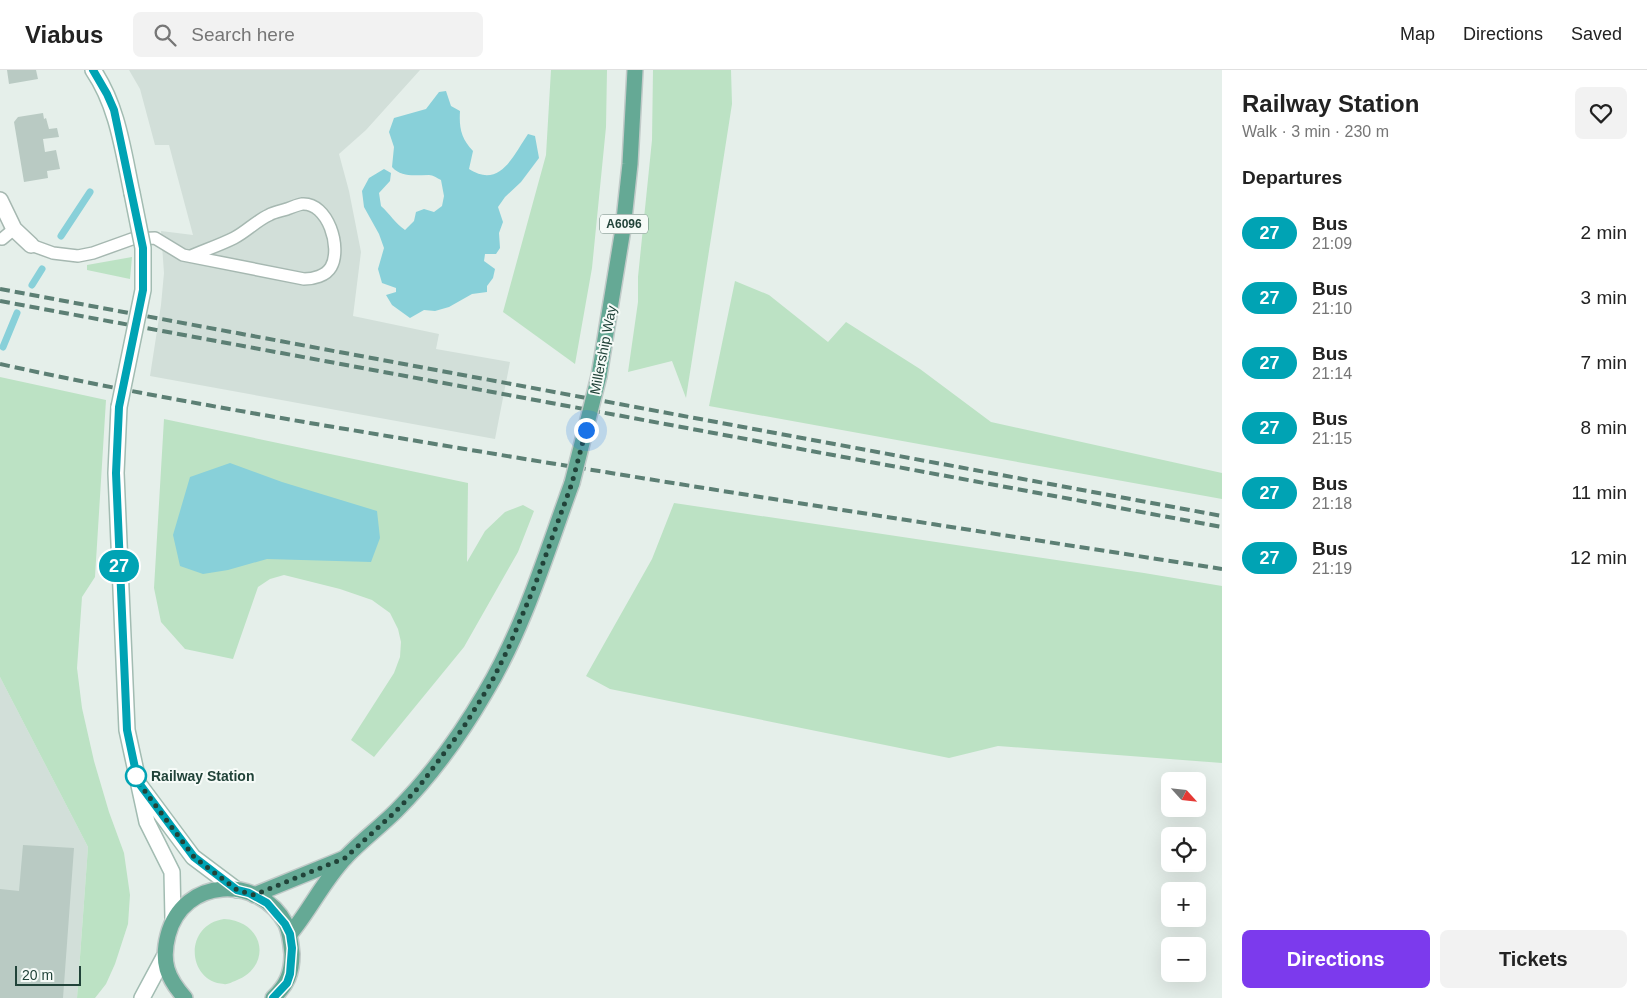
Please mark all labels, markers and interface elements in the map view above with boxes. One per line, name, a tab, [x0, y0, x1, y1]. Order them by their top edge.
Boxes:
search box	[133, 12, 483, 57]
text: Viabus	[25, 21, 103, 48]
icon: search	[151, 21, 179, 49]
text: Search here	[191, 24, 295, 45]
text: Map	[1400, 24, 1435, 44]
text: Directions	[1463, 24, 1543, 44]
text: Saved	[1571, 24, 1622, 44]
button: heart	[1575, 87, 1627, 139]
text: Railway Station	[1242, 90, 1419, 117]
text: Walk · 3 min · 230 m	[1242, 123, 1389, 140]
text: Departures	[1242, 167, 1342, 188]
text: Bus	[1312, 213, 1348, 234]
road number: A6096	[600, 214, 648, 234]
text: 2 min	[1581, 222, 1627, 243]
text: 27	[1259, 223, 1280, 243]
text: 21:09	[1312, 235, 1352, 252]
text: Bus	[1312, 278, 1348, 299]
text: 3 min	[1581, 287, 1627, 308]
text: 27	[1259, 288, 1280, 308]
text: 21:10	[1312, 300, 1352, 317]
street label: Millership Way	[587, 304, 619, 396]
text: Bus	[1312, 343, 1348, 364]
text: 7 min	[1581, 352, 1627, 373]
text: 27	[1259, 353, 1280, 373]
text: 21:14	[1312, 365, 1352, 382]
text: Bus	[1312, 408, 1348, 429]
text: 8 min	[1581, 417, 1627, 438]
your location	[574, 418, 599, 443]
text: 27	[1259, 418, 1280, 438]
text: 21:15	[1312, 430, 1352, 447]
text: Bus	[1312, 473, 1348, 494]
text: 11 min	[1571, 482, 1627, 503]
text: 27	[1259, 483, 1280, 503]
text: 21:18	[1312, 495, 1352, 512]
text: Bus	[1312, 538, 1348, 559]
text: 12 min	[1570, 547, 1627, 568]
text: 27	[1259, 548, 1280, 568]
line badge: 27	[96, 550, 142, 582]
text: 27	[109, 556, 129, 576]
text: 21:19	[1312, 560, 1352, 577]
marker: Railway Station	[125, 765, 147, 787]
place label: Railway Station	[151, 768, 254, 784]
north arrow	[1161, 772, 1206, 818]
map controls	[1161, 772, 1206, 982]
button: locate	[1161, 827, 1206, 872]
button: +	[1161, 882, 1206, 927]
button: Directions	[1242, 930, 1430, 988]
button: Tickets	[1440, 930, 1627, 988]
button: −	[1161, 937, 1206, 982]
scale bar	[15, 963, 81, 986]
text: 20 m	[22, 967, 53, 983]

